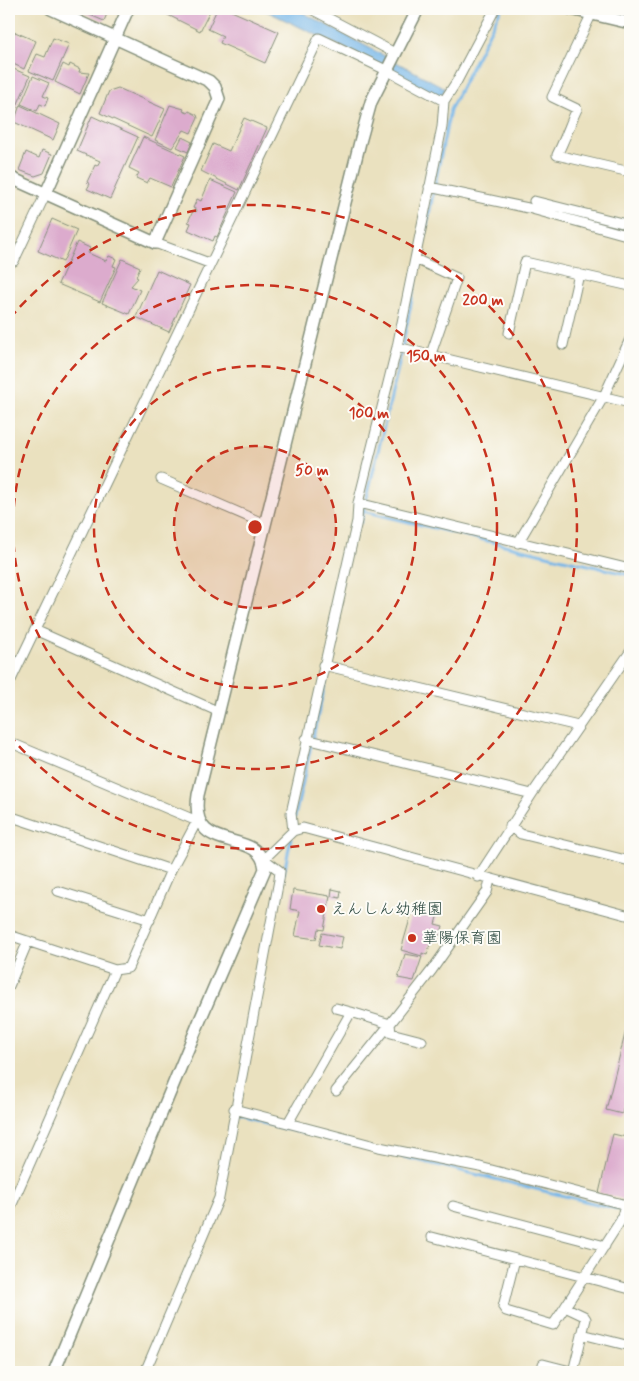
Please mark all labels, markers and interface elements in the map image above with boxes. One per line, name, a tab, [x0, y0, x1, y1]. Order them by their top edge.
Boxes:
text: 200 m	[463, 291, 504, 311]
text: 150 m	[406, 347, 446, 367]
text: 100 m	[349, 404, 389, 424]
text: 50 m	[295, 461, 329, 481]
centre of rings	[246, 518, 264, 536]
place label: えんしん幼稚園	[331, 899, 443, 920]
marker: えんしん幼稚園	[315, 903, 327, 915]
place label: 華陽保育園	[422, 928, 502, 949]
marker: 華陽保育園	[406, 932, 418, 944]

